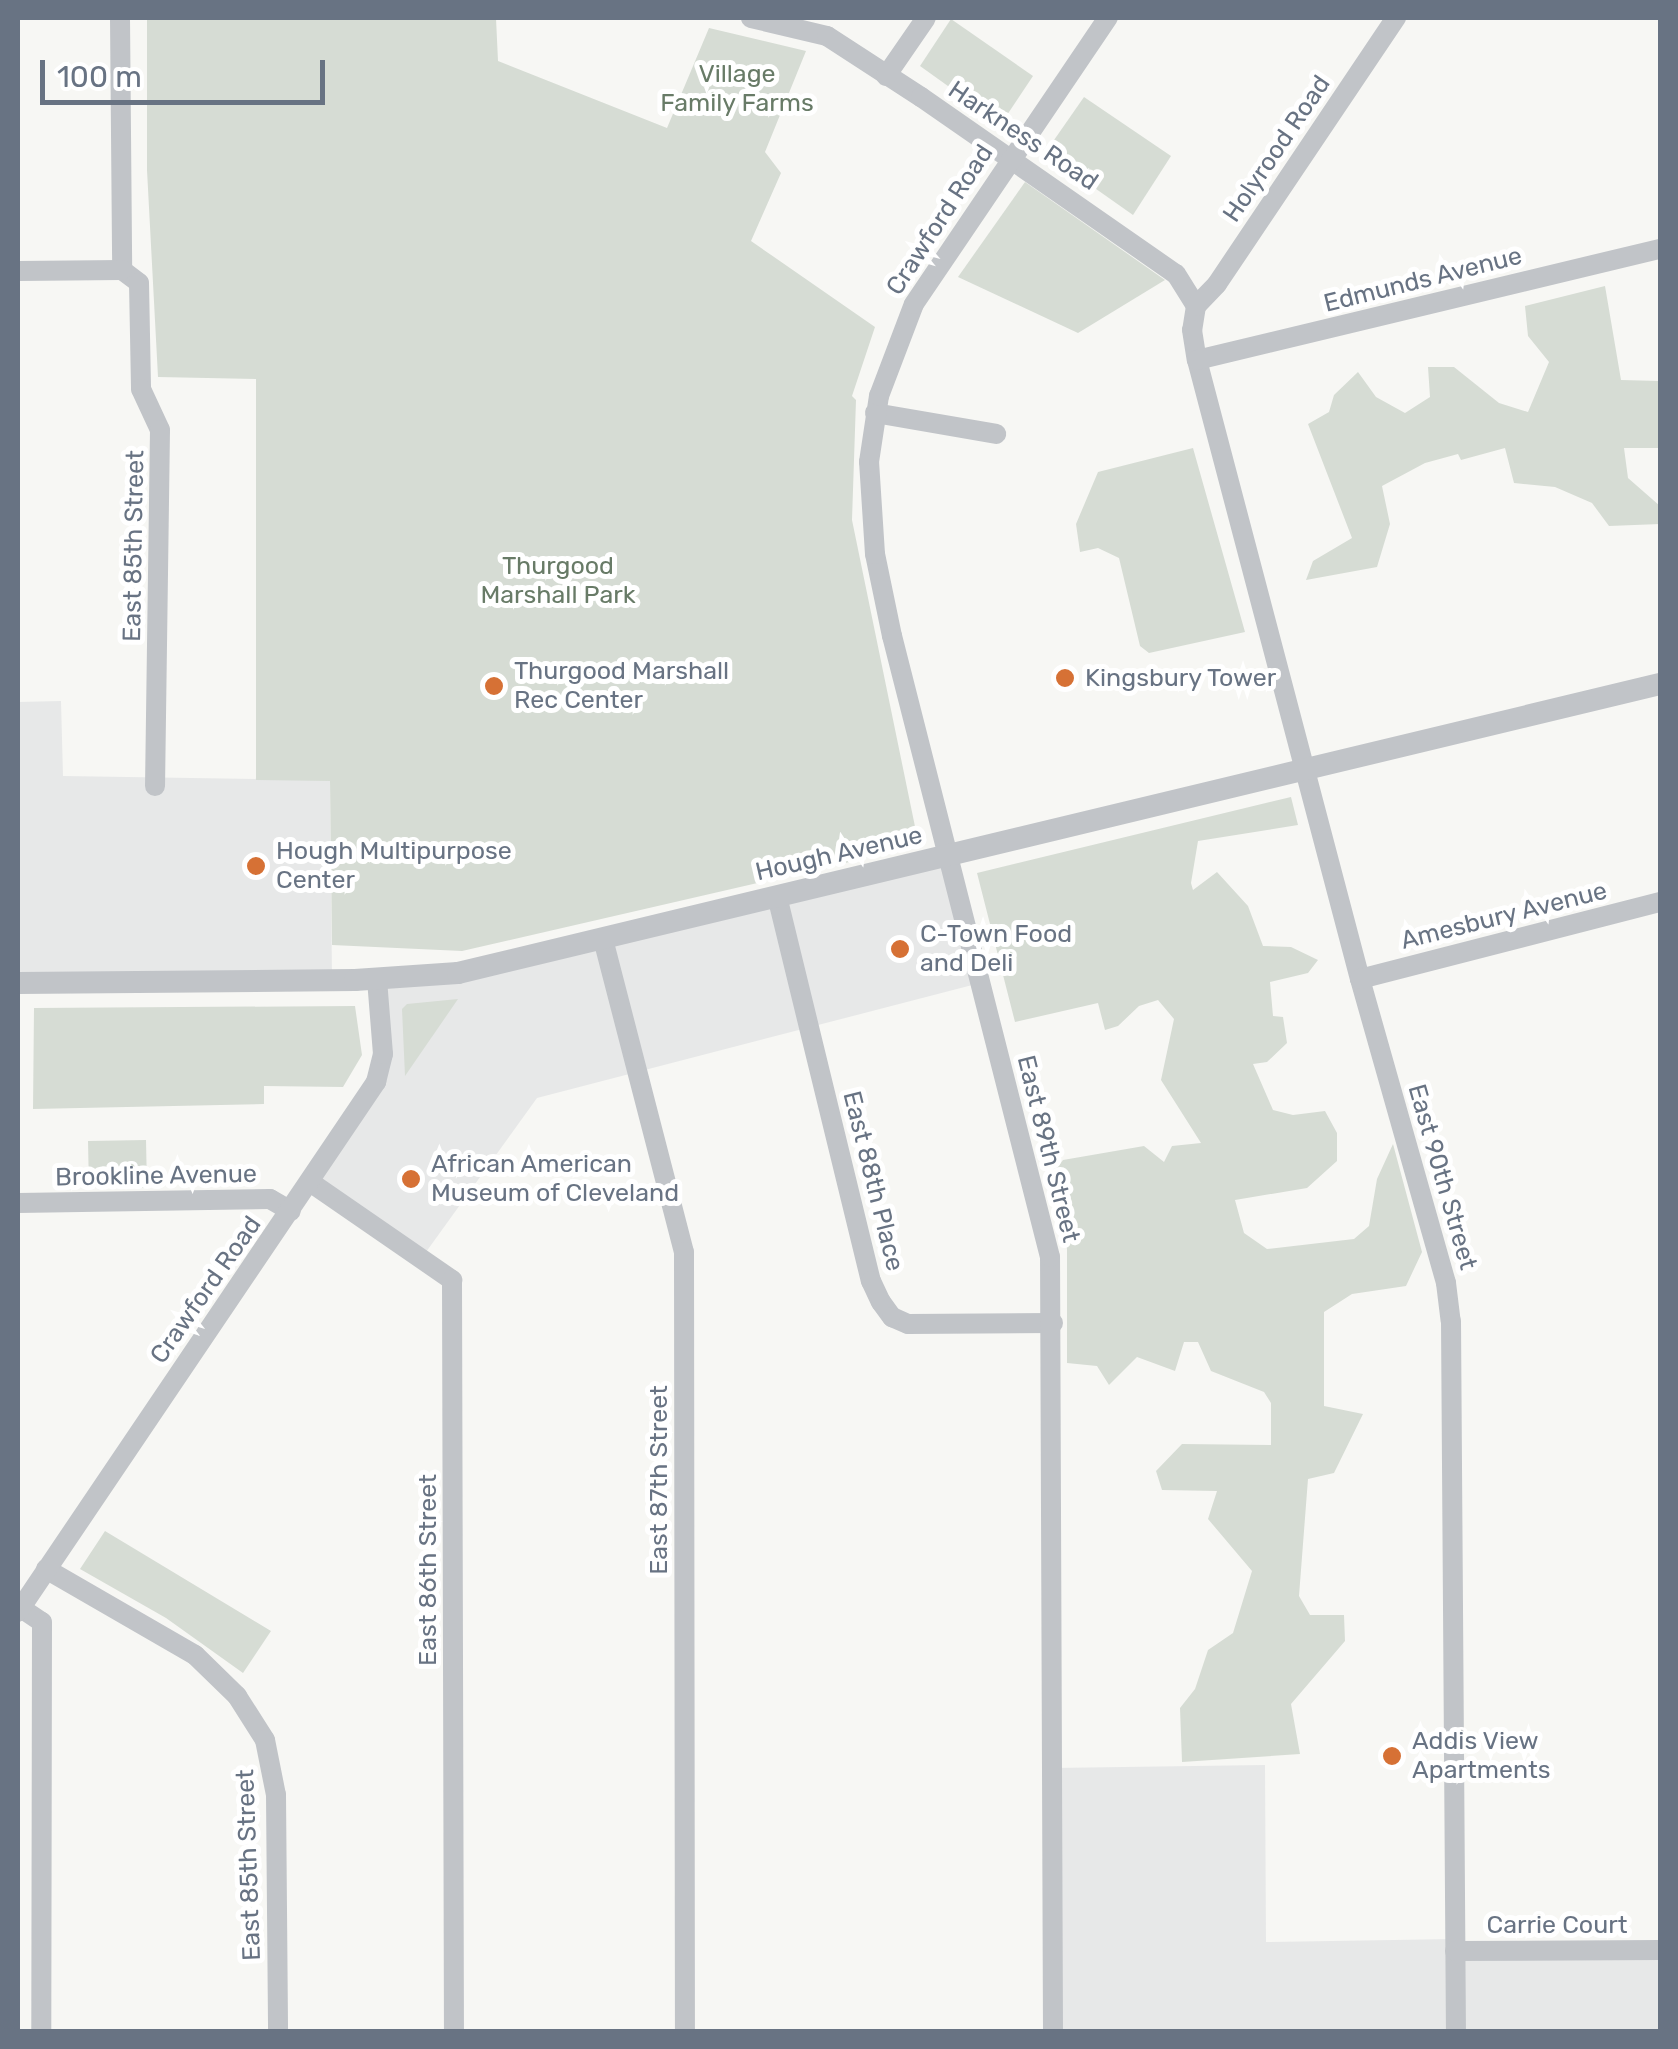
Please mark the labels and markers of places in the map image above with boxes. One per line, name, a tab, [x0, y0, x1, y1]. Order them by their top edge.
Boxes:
place label: Thurgood Marshall Rec Center	[514, 657, 729, 716]
place label: Kingsbury Tower	[1085, 663, 1278, 693]
marker: Kingsbury Tower	[1054, 667, 1076, 689]
marker: Thurgood Marshall Rec Center	[483, 675, 505, 697]
place label: Hough Multipurpose Center	[276, 837, 512, 896]
marker: Hough Multipurpose Center	[245, 855, 267, 877]
place label: C-Town Food and Deli	[920, 920, 1072, 979]
marker: C-Town Food and Deli	[889, 938, 911, 960]
place label: African American Museum of Cleveland	[431, 1150, 680, 1209]
marker: African American Museum of Cleveland	[400, 1168, 422, 1190]
place label: Addis View Apartments	[1412, 1727, 1550, 1786]
marker: Addis View Apartments	[1381, 1745, 1403, 1767]

